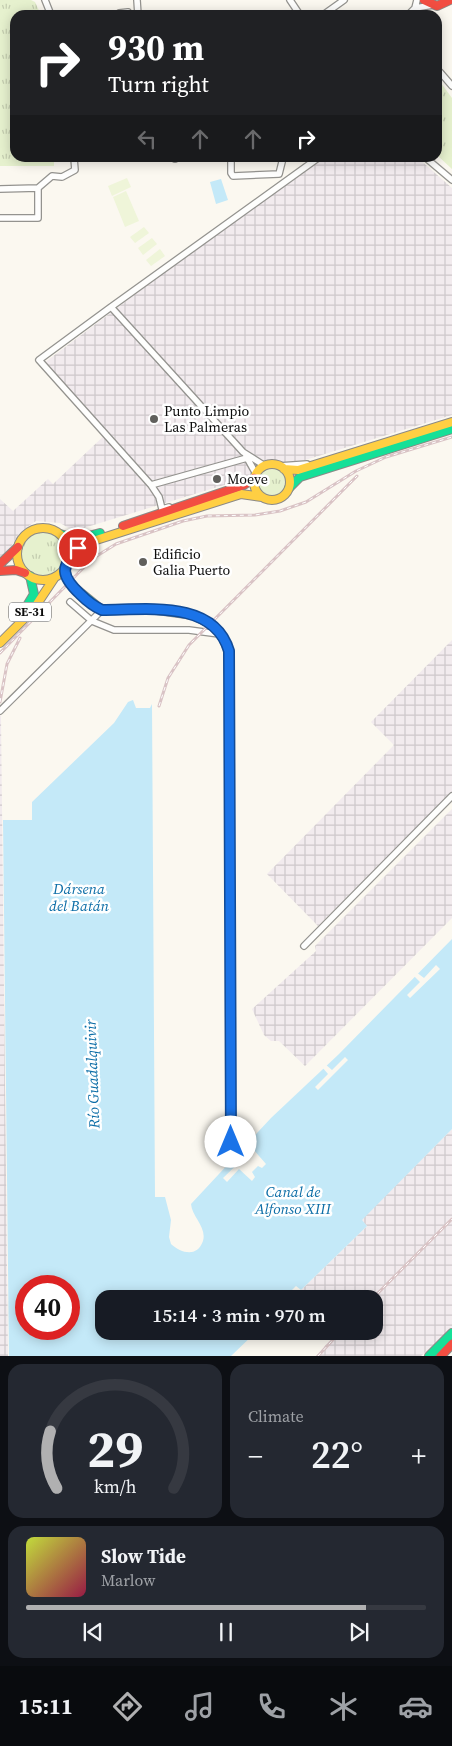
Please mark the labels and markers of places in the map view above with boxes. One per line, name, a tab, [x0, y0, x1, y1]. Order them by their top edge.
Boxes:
place label: Punto Limpio Las Palmeras	[164, 401, 250, 437]
marker: Punto Limpio Las Palmeras	[148, 413, 160, 425]
place label: Moeve	[227, 469, 268, 489]
marker: Moeve	[211, 473, 223, 485]
pin	[57, 527, 99, 569]
place label: Edificio Galia Puerto	[153, 544, 231, 580]
marker: Edificio Galia Puerto	[137, 556, 149, 568]

